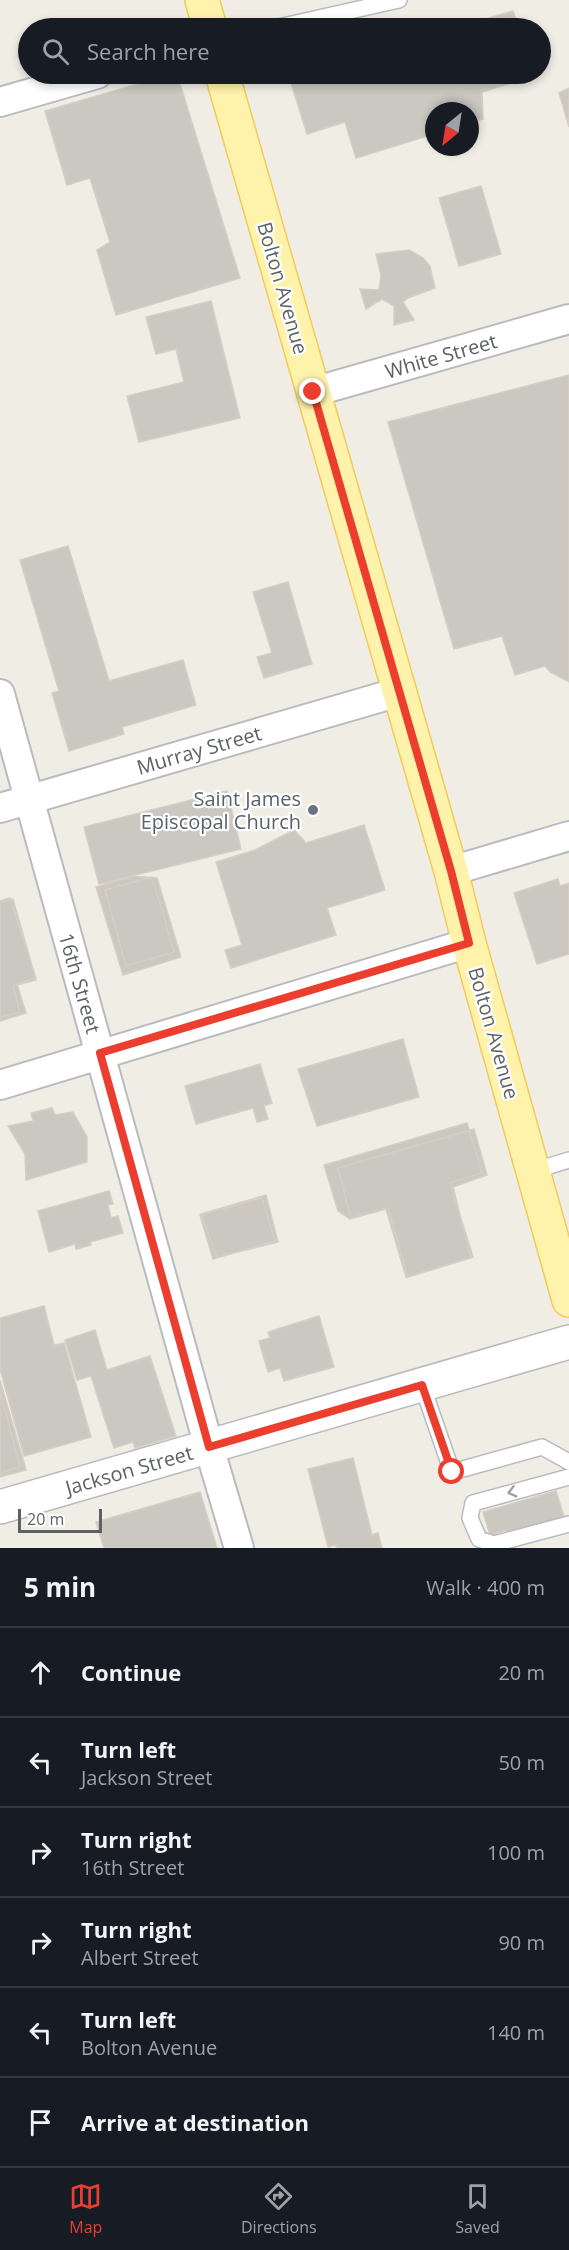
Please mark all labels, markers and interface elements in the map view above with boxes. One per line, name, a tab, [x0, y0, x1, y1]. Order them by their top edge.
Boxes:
search box	[18, 18, 551, 84]
icon: search	[39, 35, 72, 68]
text: Search here	[87, 36, 210, 66]
north arrow	[425, 102, 479, 156]
street label: Bolton Avenue	[251, 219, 315, 357]
street label: White Street	[382, 327, 500, 385]
route end	[299, 378, 325, 404]
street label: Murray Street	[133, 719, 265, 781]
place label: Saint James Episcopal Church	[141, 785, 301, 835]
marker: Saint James Episcopal Church	[306, 803, 320, 817]
street label: 16th Street	[53, 930, 107, 1036]
street label: Bolton Avenue	[462, 964, 526, 1102]
street label: Jackson Street	[60, 1439, 196, 1502]
route start	[438, 1458, 464, 1484]
one-way arrow	[508, 1485, 518, 1498]
scale bar	[18, 1506, 102, 1534]
text: 20 m	[27, 1508, 64, 1530]
text: 5 min	[24, 1569, 96, 1605]
text: Walk · 400 m	[426, 1574, 545, 1601]
icon: ahead	[24, 1656, 57, 1689]
text: Continue	[81, 1657, 181, 1687]
text: 20 m	[498, 1659, 545, 1686]
text: Turn left	[81, 1734, 176, 1764]
icon: left	[24, 1746, 57, 1779]
text: 50 m	[498, 1749, 545, 1776]
text: Jackson Street	[81, 1764, 212, 1791]
text: Turn right	[81, 1824, 192, 1854]
icon: right	[24, 1836, 57, 1869]
text: 100 m	[487, 1839, 545, 1866]
text: 16th Street	[81, 1854, 184, 1881]
text: Turn right	[81, 1914, 192, 1944]
icon: right	[24, 1926, 57, 1959]
text: 90 m	[498, 1929, 545, 1956]
text: Albert Street	[81, 1944, 199, 1971]
text: Turn left	[81, 2004, 176, 2034]
icon: left	[24, 2016, 57, 2049]
text: 140 m	[487, 2019, 545, 2046]
text: Bolton Avenue	[81, 2034, 217, 2061]
icon: arrive	[24, 2106, 57, 2139]
text: Arrive at destination	[81, 2107, 309, 2137]
tab: Map	[69, 2180, 102, 2238]
tab: Directions	[241, 2180, 317, 2238]
tab: Saved	[455, 2180, 500, 2238]

